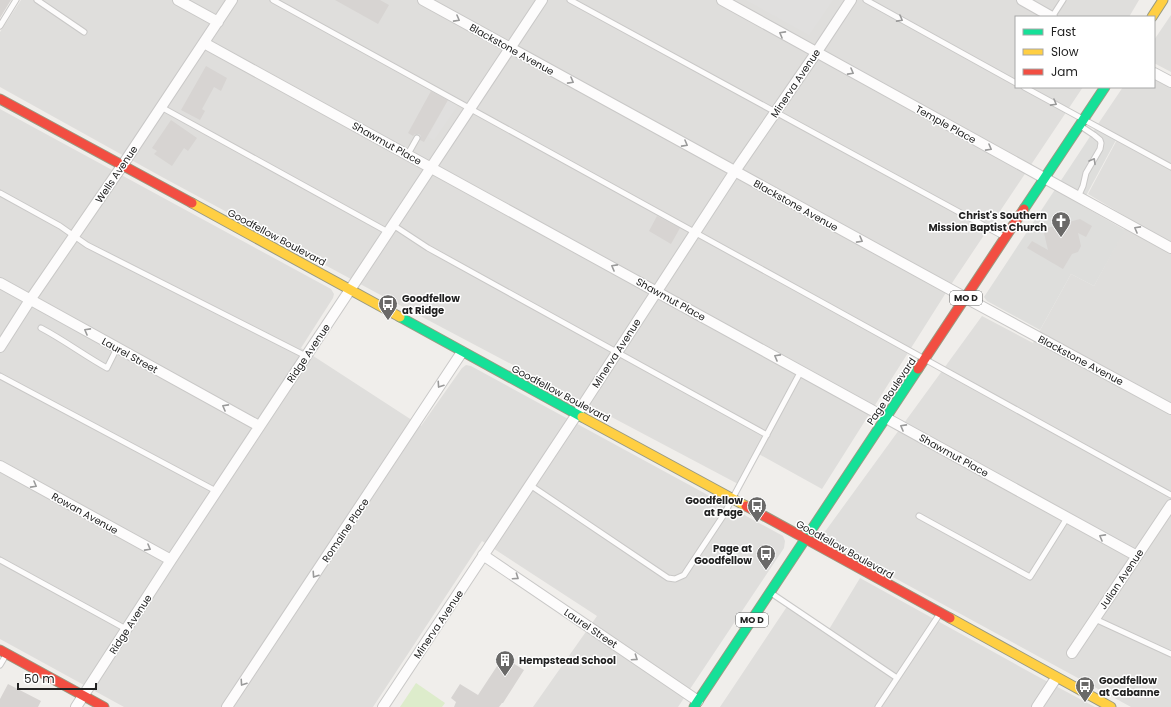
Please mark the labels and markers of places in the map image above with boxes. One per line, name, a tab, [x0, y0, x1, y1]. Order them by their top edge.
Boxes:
place label: Christ's Southern Mission Baptist Church	[928, 208, 1047, 235]
church icon: Christ's Southern Mission Baptist Church	[1050, 210, 1072, 238]
place label: Goodfellow at Ridge	[402, 291, 460, 318]
bus stop icon: Goodfellow at Ridge	[377, 293, 399, 321]
place label: Goodfellow at Page	[685, 493, 743, 520]
bus stop icon: Goodfellow at Page	[746, 495, 768, 523]
place label: Page at Goodfellow	[694, 541, 752, 568]
bus stop icon: Page at Goodfellow	[755, 543, 777, 571]
building icon: Hempstead School	[494, 649, 516, 677]
place label: Hempstead School	[519, 653, 616, 668]
place label: Goodfellow at Cabanne	[1099, 673, 1160, 700]
bus stop icon: Goodfellow at Cabanne	[1074, 675, 1096, 703]

